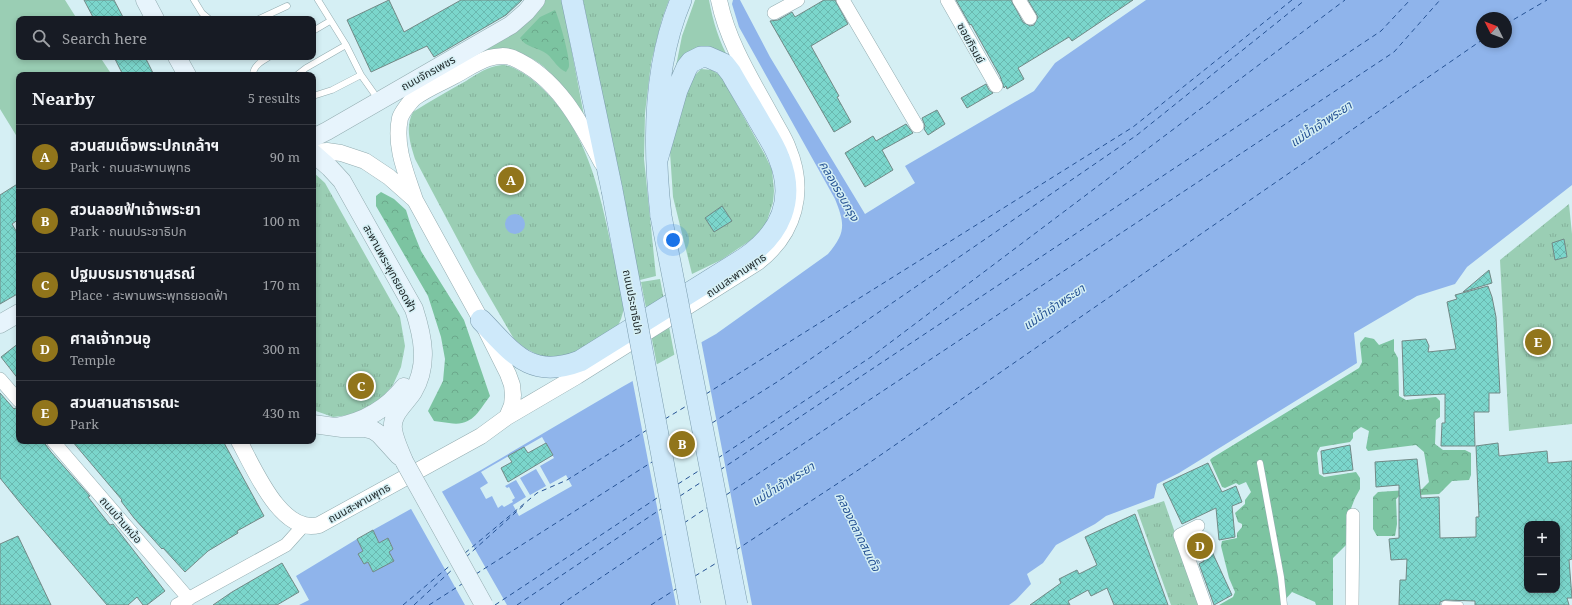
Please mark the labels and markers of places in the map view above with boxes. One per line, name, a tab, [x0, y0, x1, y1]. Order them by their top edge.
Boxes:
pin: A	[498, 165, 524, 195]
pin: E	[1525, 327, 1551, 357]
pin: C	[348, 371, 374, 401]
pin: B	[669, 429, 695, 459]
pin: D	[1187, 531, 1213, 561]

